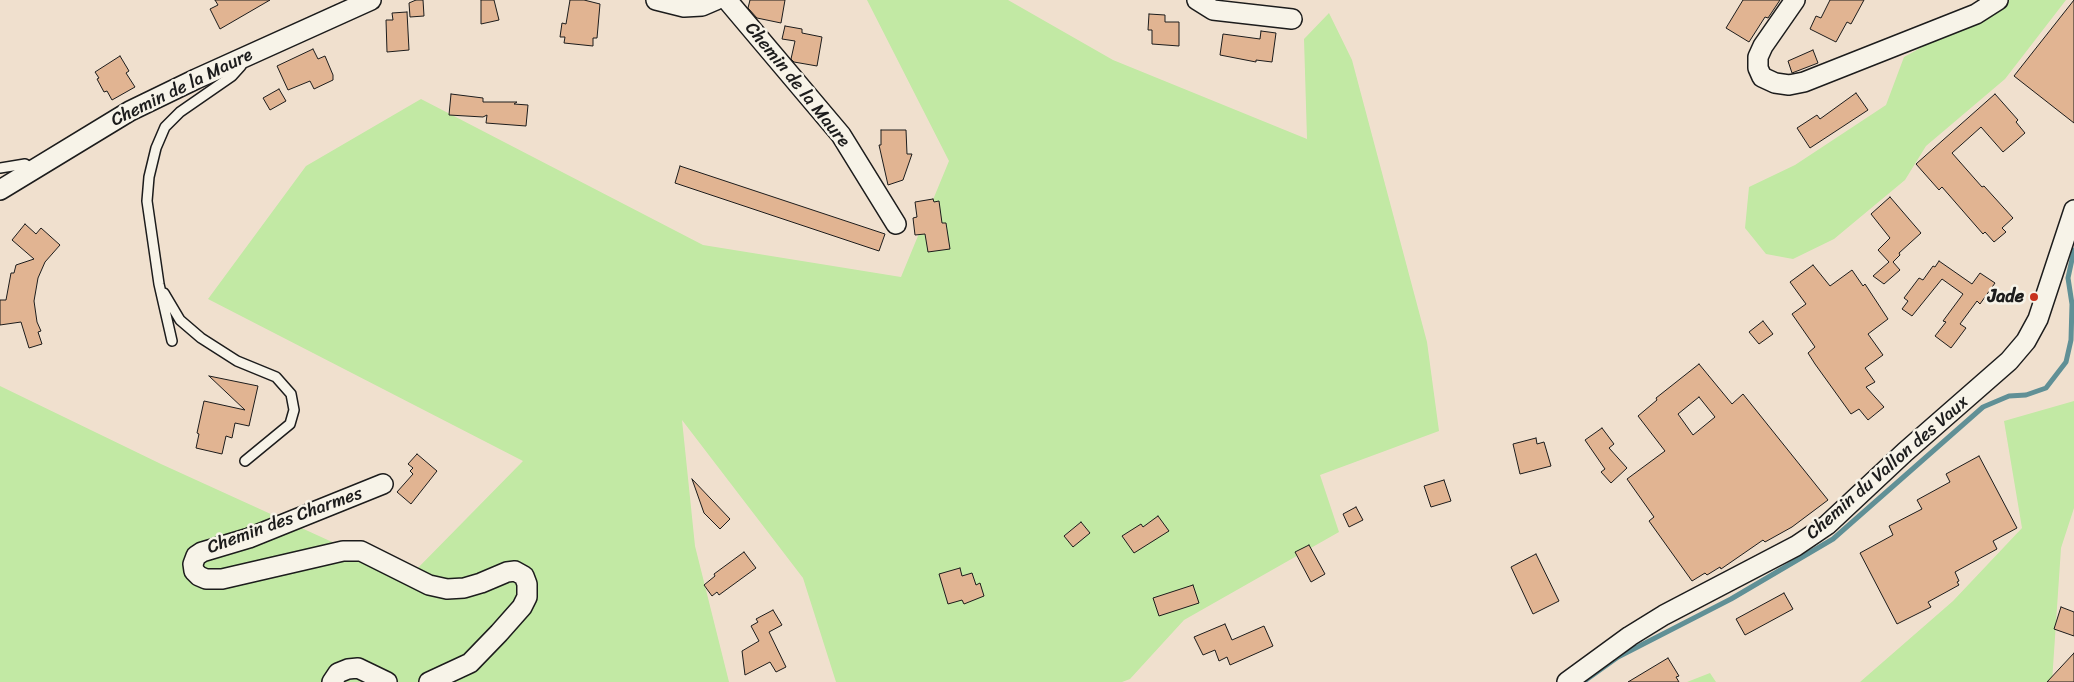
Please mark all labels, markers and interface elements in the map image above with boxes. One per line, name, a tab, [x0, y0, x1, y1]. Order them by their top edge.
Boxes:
street label: Chemin de la Maure	[740, 18, 854, 152]
street label: Chemin de la Maure	[108, 44, 256, 132]
place label: Jade	[1988, 286, 2024, 308]
marker: Jade	[2028, 291, 2040, 303]
street label: Chemin du Vallon des Vaux	[1802, 392, 1974, 544]
street label: Chemin des Charmes	[205, 483, 365, 559]

